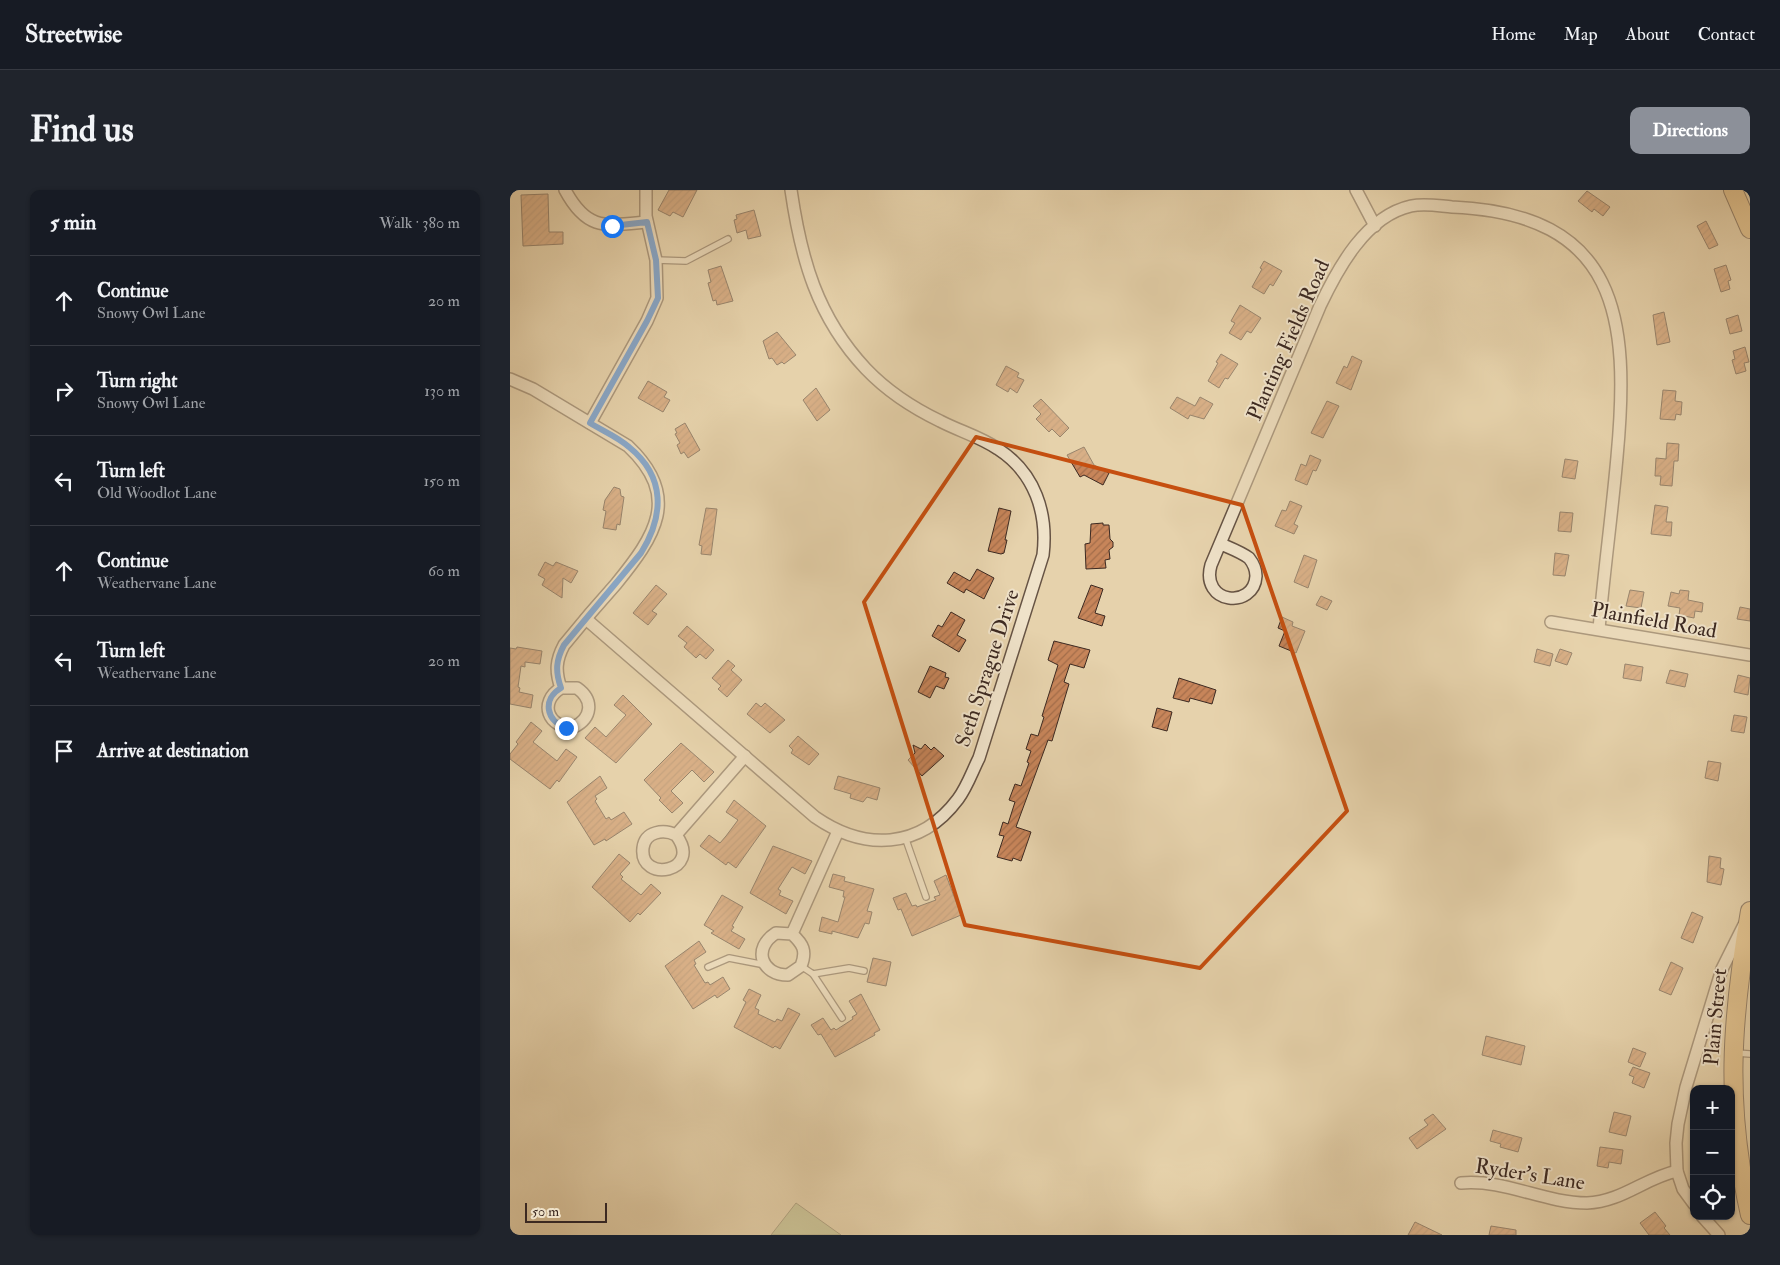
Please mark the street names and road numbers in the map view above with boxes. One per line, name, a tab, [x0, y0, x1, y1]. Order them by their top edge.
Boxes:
street label: Planting Fields Road	[1241, 255, 1336, 425]
street label: Seth Sprague Drive	[949, 586, 1026, 750]
street label: Plainfield Road	[1589, 596, 1719, 645]
street label: Plain Street	[1698, 967, 1733, 1067]
street label: Ryder's Lane	[1473, 1153, 1587, 1197]

